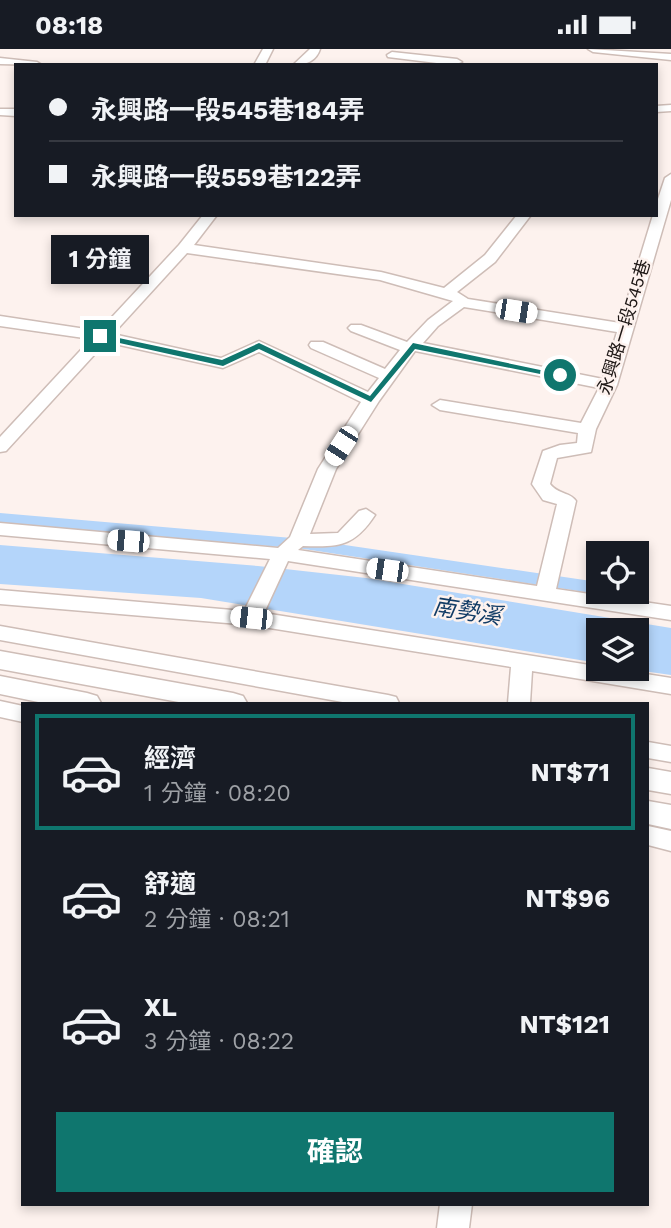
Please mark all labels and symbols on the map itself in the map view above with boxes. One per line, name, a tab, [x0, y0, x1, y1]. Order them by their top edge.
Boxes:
callout: 1 分鐘	[51, 235, 149, 283]
street label: 永興路一段545巷	[593, 257, 654, 397]
car	[494, 297, 539, 325]
route end	[84, 320, 116, 352]
route start	[544, 359, 576, 391]
car	[321, 423, 362, 469]
car	[107, 529, 150, 553]
car	[365, 557, 410, 583]
water label: 南勢溪	[431, 593, 506, 631]
car	[230, 605, 273, 631]

